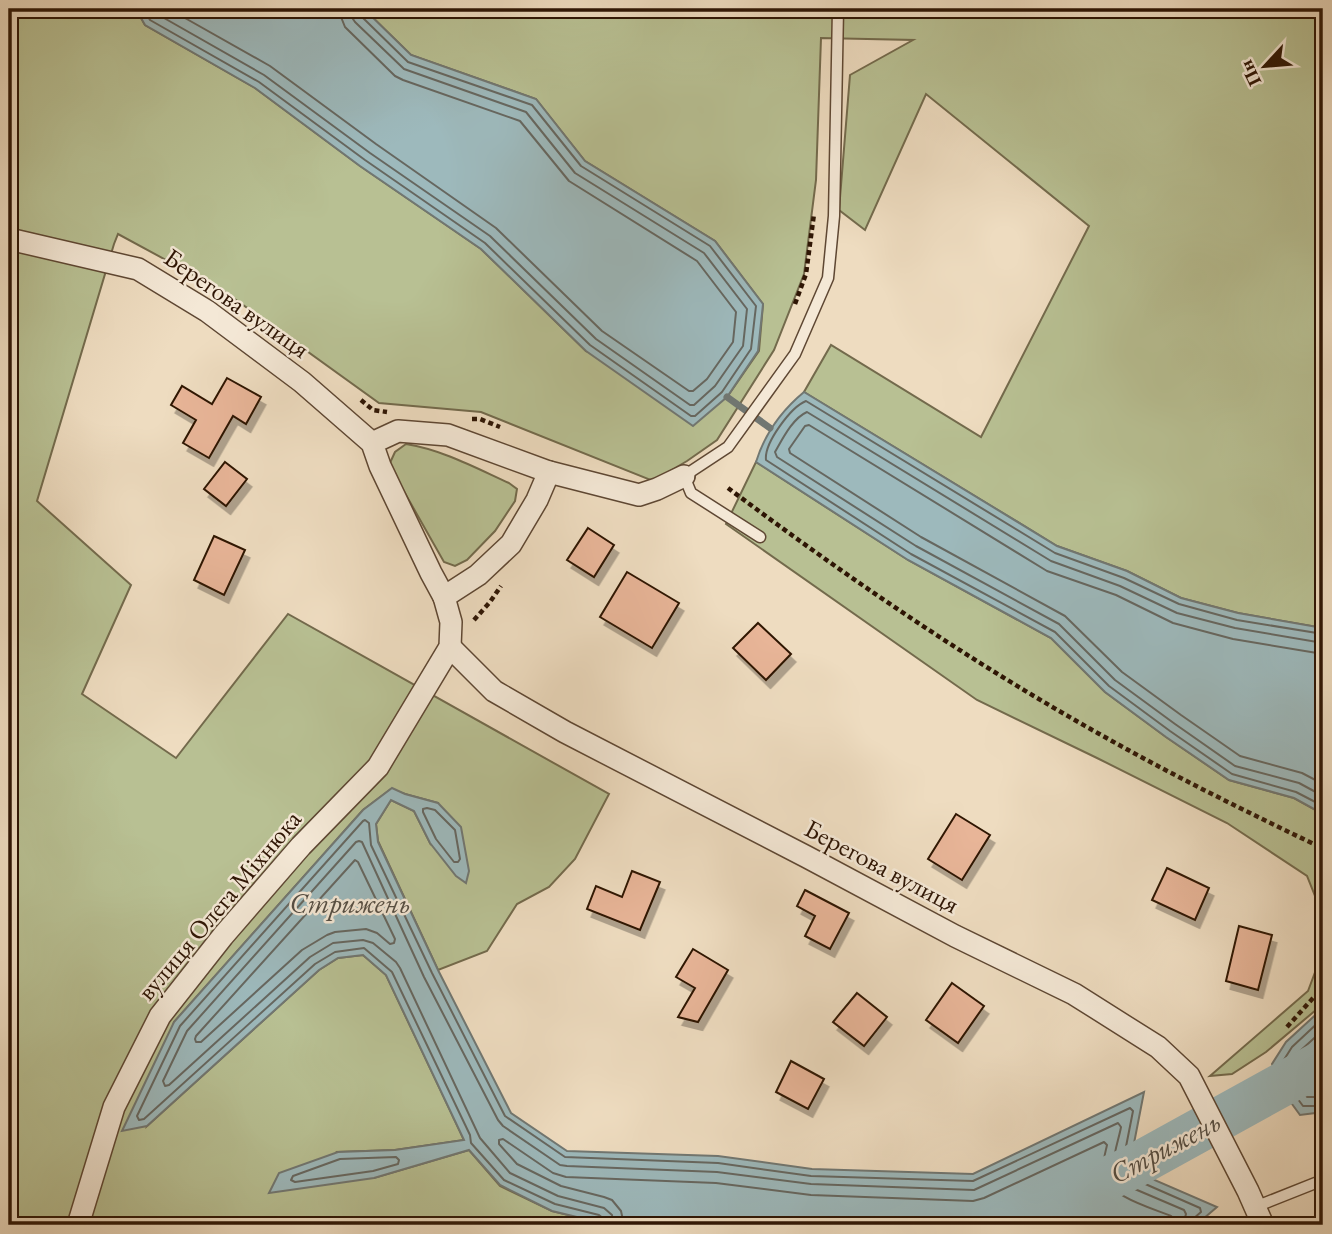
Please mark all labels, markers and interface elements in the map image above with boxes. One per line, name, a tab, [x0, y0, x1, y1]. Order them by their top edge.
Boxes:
north arrow	[1230, 32, 1300, 102]
text: Пн	[1233, 56, 1267, 90]
street label: Берегова вулиця	[157, 240, 317, 366]
street label: вулиця Олега Міхнюка	[129, 802, 309, 1007]
street label: Берегова вулиця	[799, 811, 965, 921]
water label: Стрижень	[290, 885, 410, 921]
water label: Стрижень	[1103, 1103, 1227, 1191]

